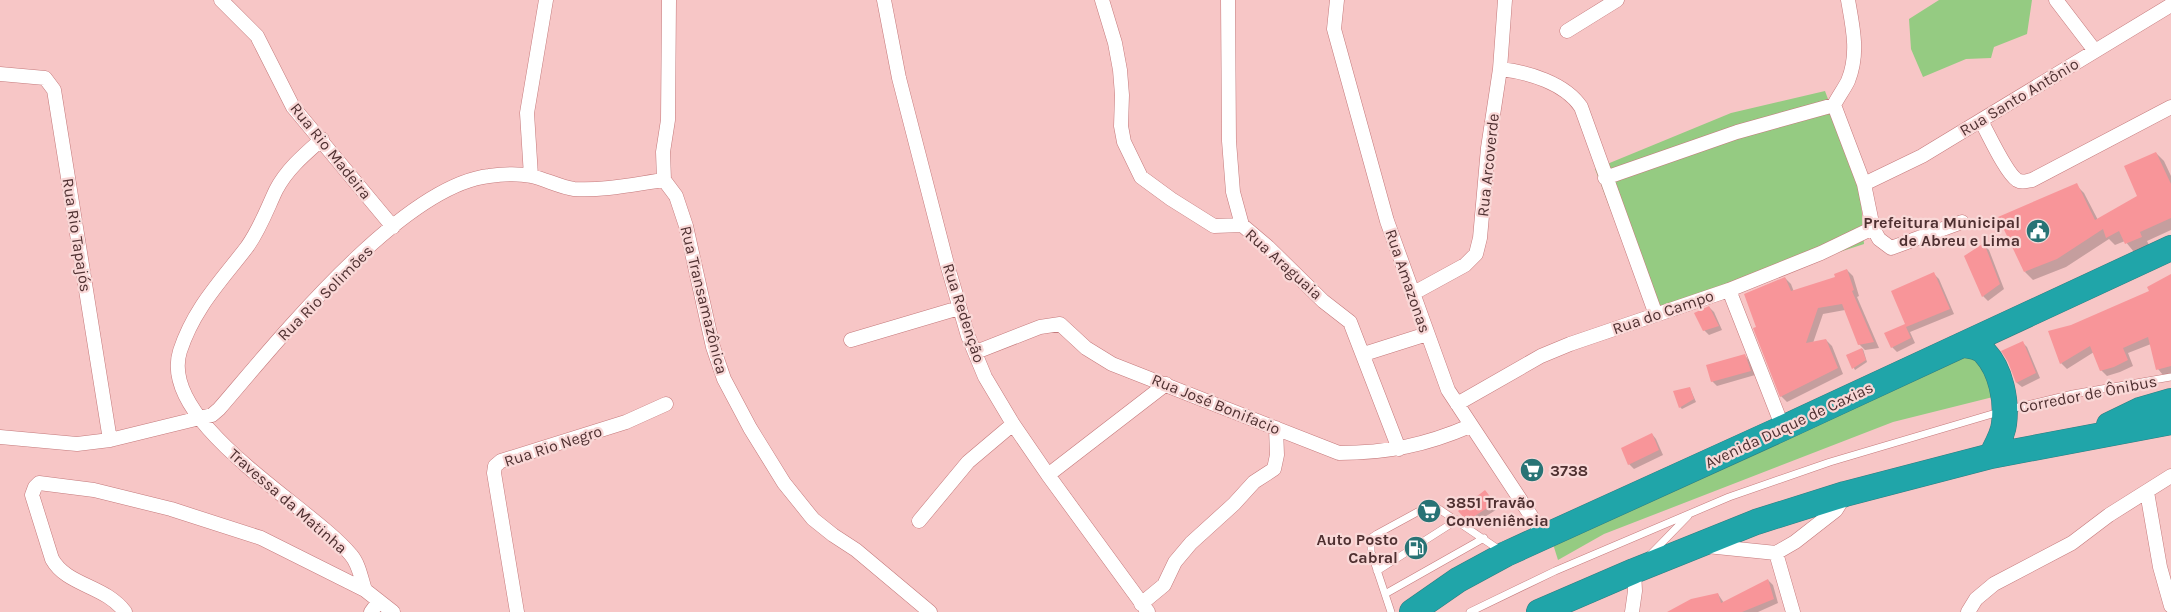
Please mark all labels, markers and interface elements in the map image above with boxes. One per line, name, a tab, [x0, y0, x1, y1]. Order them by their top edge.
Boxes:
street label: Rua Santo Antônio	[1956, 54, 2082, 140]
street label: Rua Rio Madeira	[286, 99, 376, 203]
street label: Rua Arcoverde	[1473, 112, 1503, 218]
street label: Rua Rio Tapajós	[59, 177, 95, 293]
place label: Prefeitura Municipal de Abreu e Lima	[1863, 213, 2020, 250]
public building icon: Prefeitura Municipal de Abreu e Lima	[2025, 218, 2051, 244]
street label: Rua Transamazônica	[676, 224, 732, 376]
street label: Rua Araguaia	[1242, 224, 1326, 304]
street label: Rua Amazonas	[1381, 227, 1435, 335]
street label: Rua Rio Solimões	[273, 241, 377, 345]
street label: Rua Redenção	[939, 261, 989, 365]
street label: Rua do Campo	[1610, 286, 1716, 338]
street label: Rua José Bonifacio	[1149, 370, 1283, 438]
street label: Corredor de Ônibus	[2017, 371, 2159, 417]
street label: Avenida Duque de Caxias	[1702, 378, 1876, 472]
street label: Rua Rio Negro	[502, 421, 604, 471]
street label: Travessa da Matinha	[225, 444, 351, 558]
supermarket icon: 3738	[1519, 457, 1545, 483]
place label: 3738	[1550, 461, 1588, 480]
place label: 3851 Travão Conveniência	[1446, 493, 1549, 530]
supermarket icon: 3851 Travão Conveniência	[1416, 498, 1442, 524]
place label: Auto Posto Cabral	[1316, 530, 1398, 567]
fuel station icon: Auto Posto Cabral	[1403, 535, 1429, 561]

